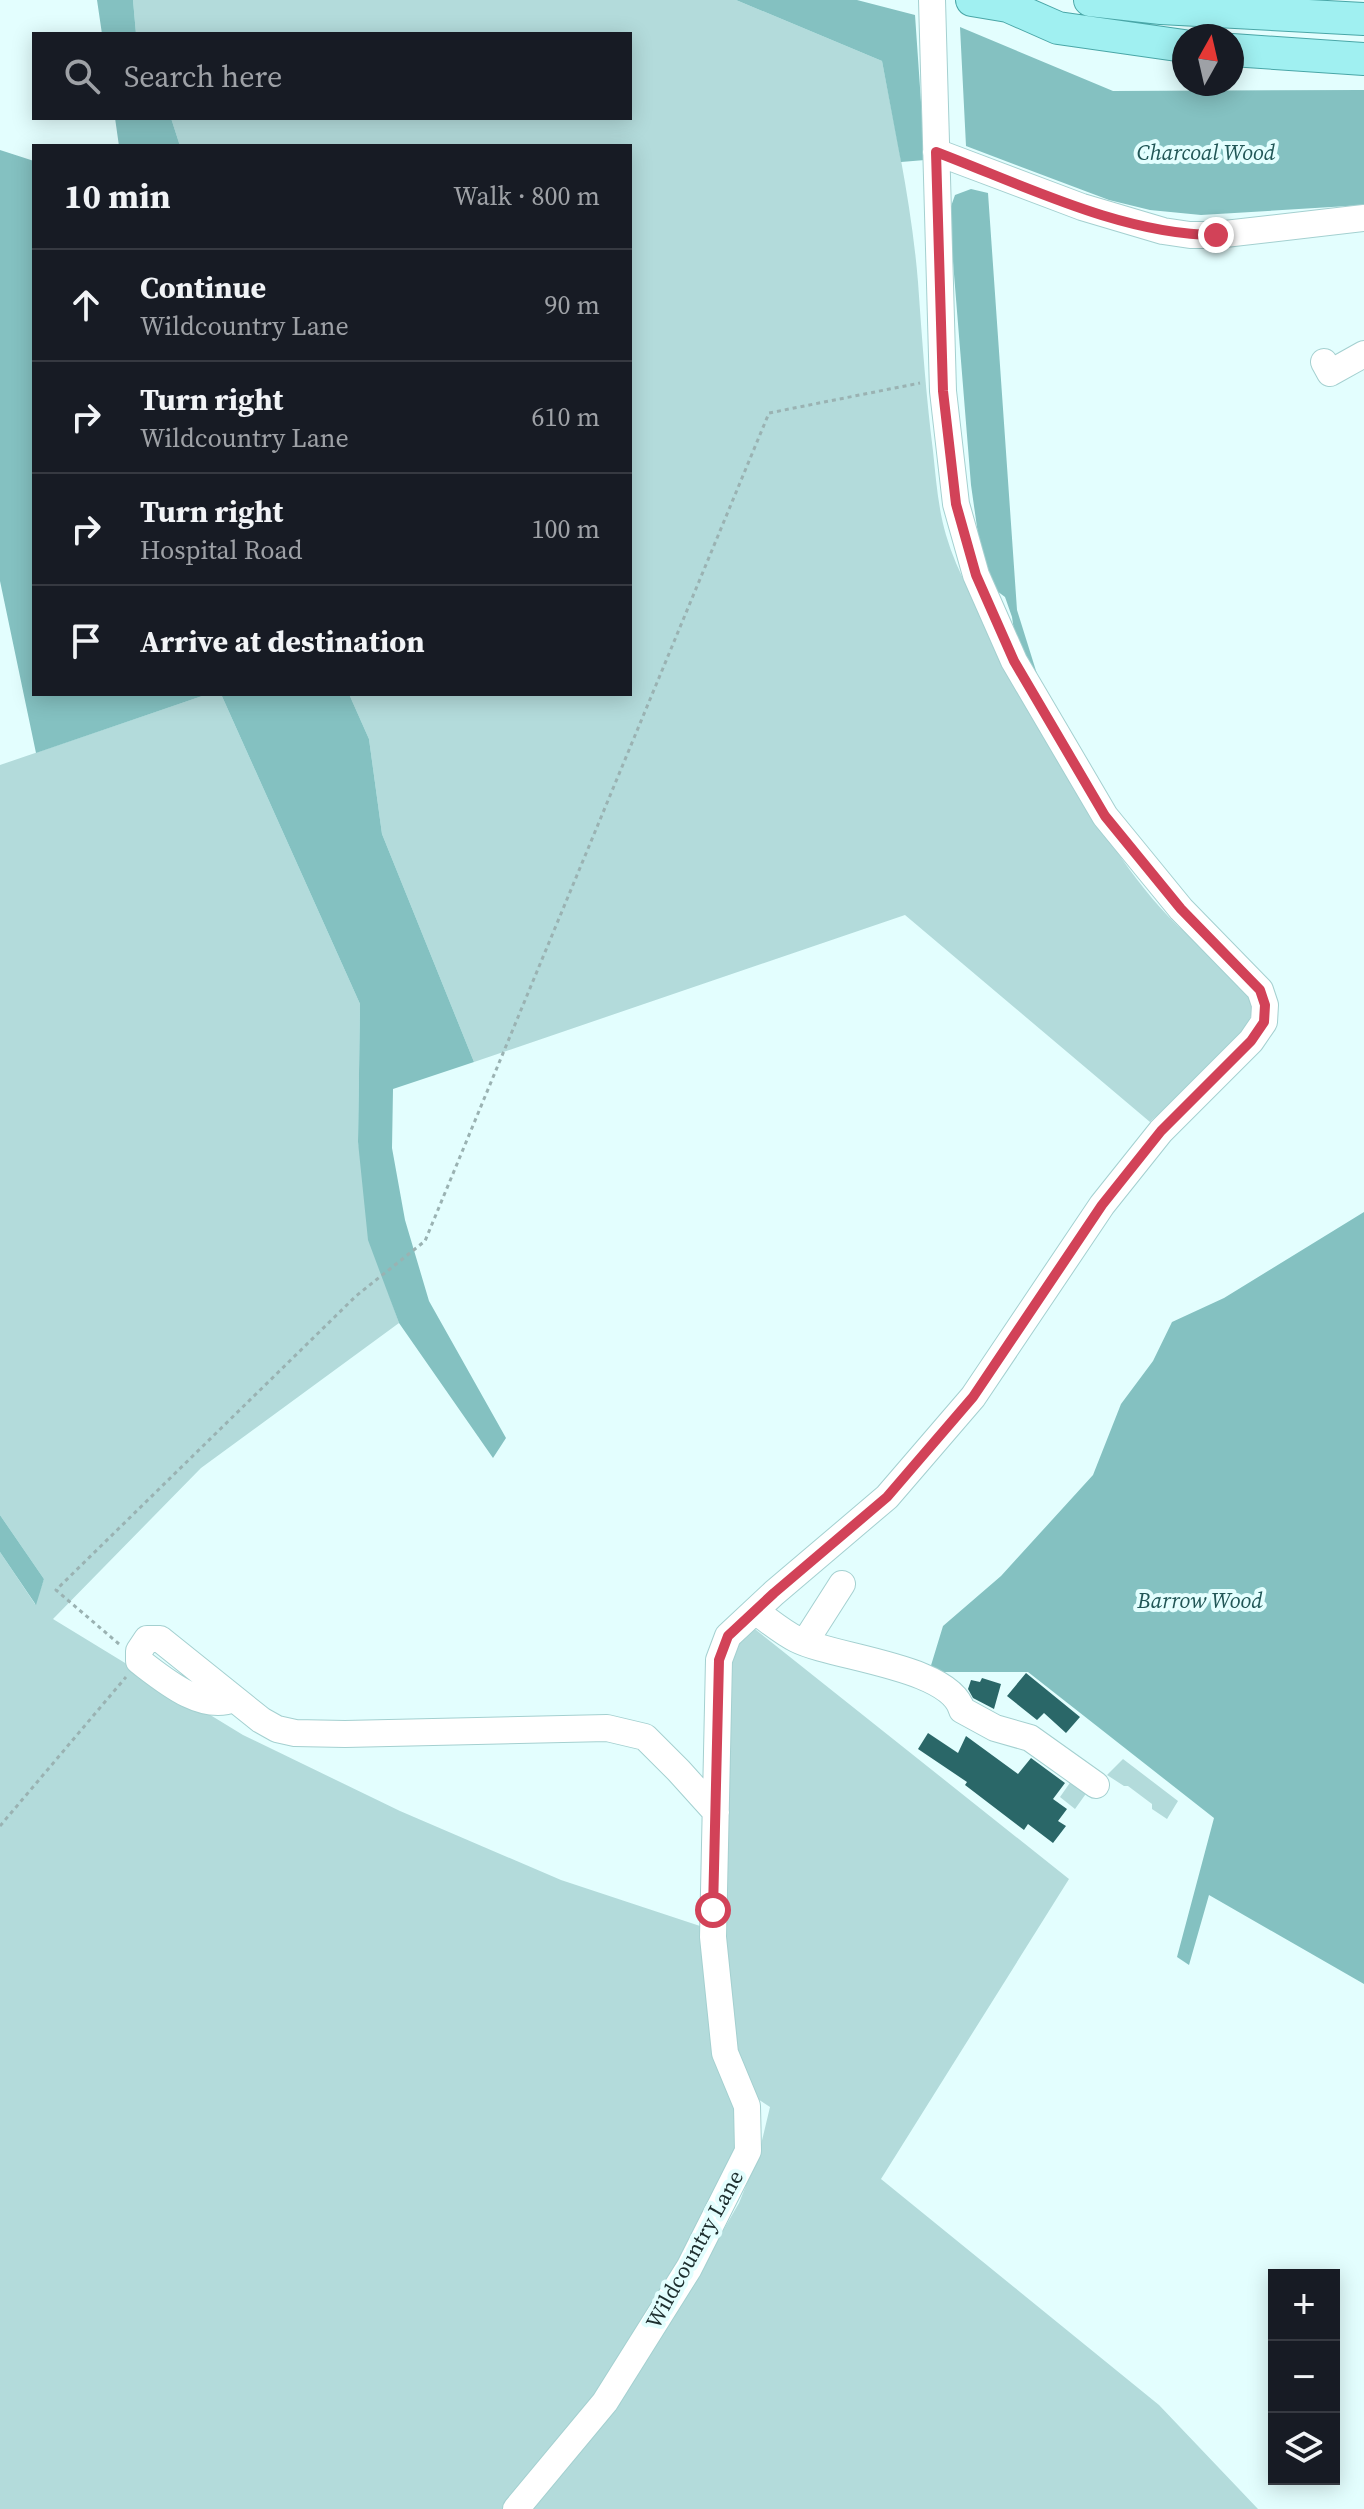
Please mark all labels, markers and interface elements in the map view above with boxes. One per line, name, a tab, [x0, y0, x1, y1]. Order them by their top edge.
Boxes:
north arrow	[1172, 24, 1244, 96]
search box	[32, 32, 632, 120]
icon: search	[60, 54, 104, 98]
text: Search here	[124, 56, 282, 97]
park label: Charcoal Wood	[1137, 137, 1276, 167]
text: 10 min	[64, 173, 171, 219]
text: Walk · 800 m	[453, 178, 600, 214]
route end	[1198, 217, 1234, 253]
text: Continue	[140, 267, 266, 308]
icon: ahead	[64, 283, 108, 327]
text: 90 m	[545, 287, 600, 323]
text: Wildcountry Lane	[140, 308, 349, 344]
text: Turn right	[140, 379, 283, 420]
icon: right	[64, 395, 108, 439]
text: 610 m	[532, 399, 600, 435]
text: Wildcountry Lane	[140, 420, 349, 456]
text: Turn right	[140, 491, 283, 532]
icon: right	[64, 507, 108, 551]
text: 100 m	[532, 511, 600, 547]
text: Hospital Road	[140, 532, 303, 568]
icon: arrive	[64, 619, 108, 663]
text: Arrive at destination	[140, 621, 425, 662]
park label: Barrow Wood	[1136, 1585, 1263, 1615]
route start	[695, 1892, 731, 1928]
street label: Wildcountry Lane	[638, 2164, 750, 2334]
map controls	[1268, 2269, 1340, 2485]
button: +	[1268, 2269, 1340, 2341]
button: −	[1268, 2341, 1340, 2413]
button: layers	[1268, 2413, 1340, 2485]

